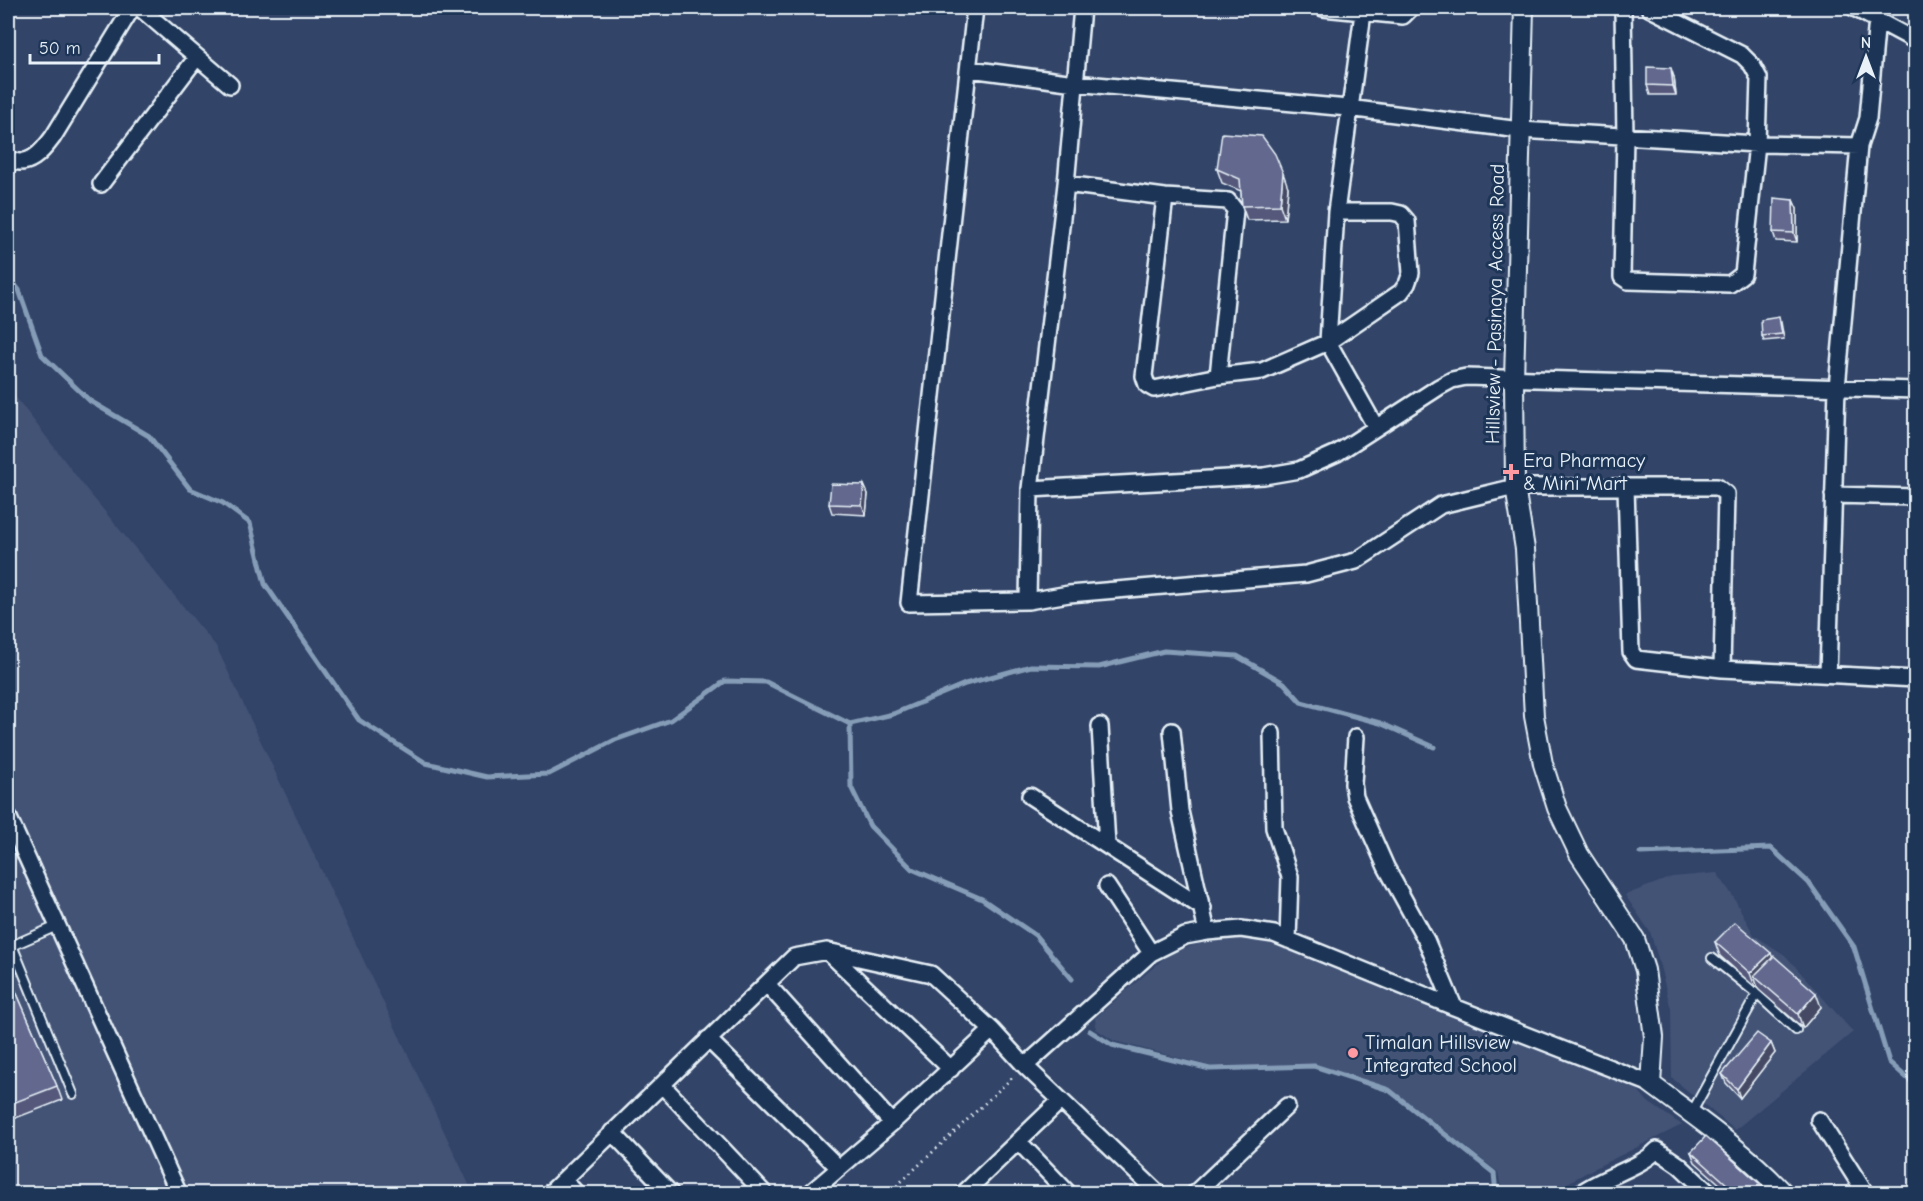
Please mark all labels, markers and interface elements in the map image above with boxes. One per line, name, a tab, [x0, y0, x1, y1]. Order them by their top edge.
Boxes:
scale bar	[30, 27, 159, 65]
north arrow	[1836, 27, 1896, 87]
text: N	[1861, 34, 1871, 52]
text: 50 m	[39, 38, 81, 59]
street label: Hillsview - Pasinaya Access Road	[1481, 164, 1509, 444]
place label: Era Pharmacy & Mini Mart	[1523, 449, 1645, 495]
marker: Era Pharmacy & Mini Mart	[1504, 465, 1518, 479]
place label: Timalan Hillsview Integrated School	[1365, 1031, 1517, 1077]
marker: Timalan Hillsview Integrated School	[1346, 1046, 1360, 1060]

